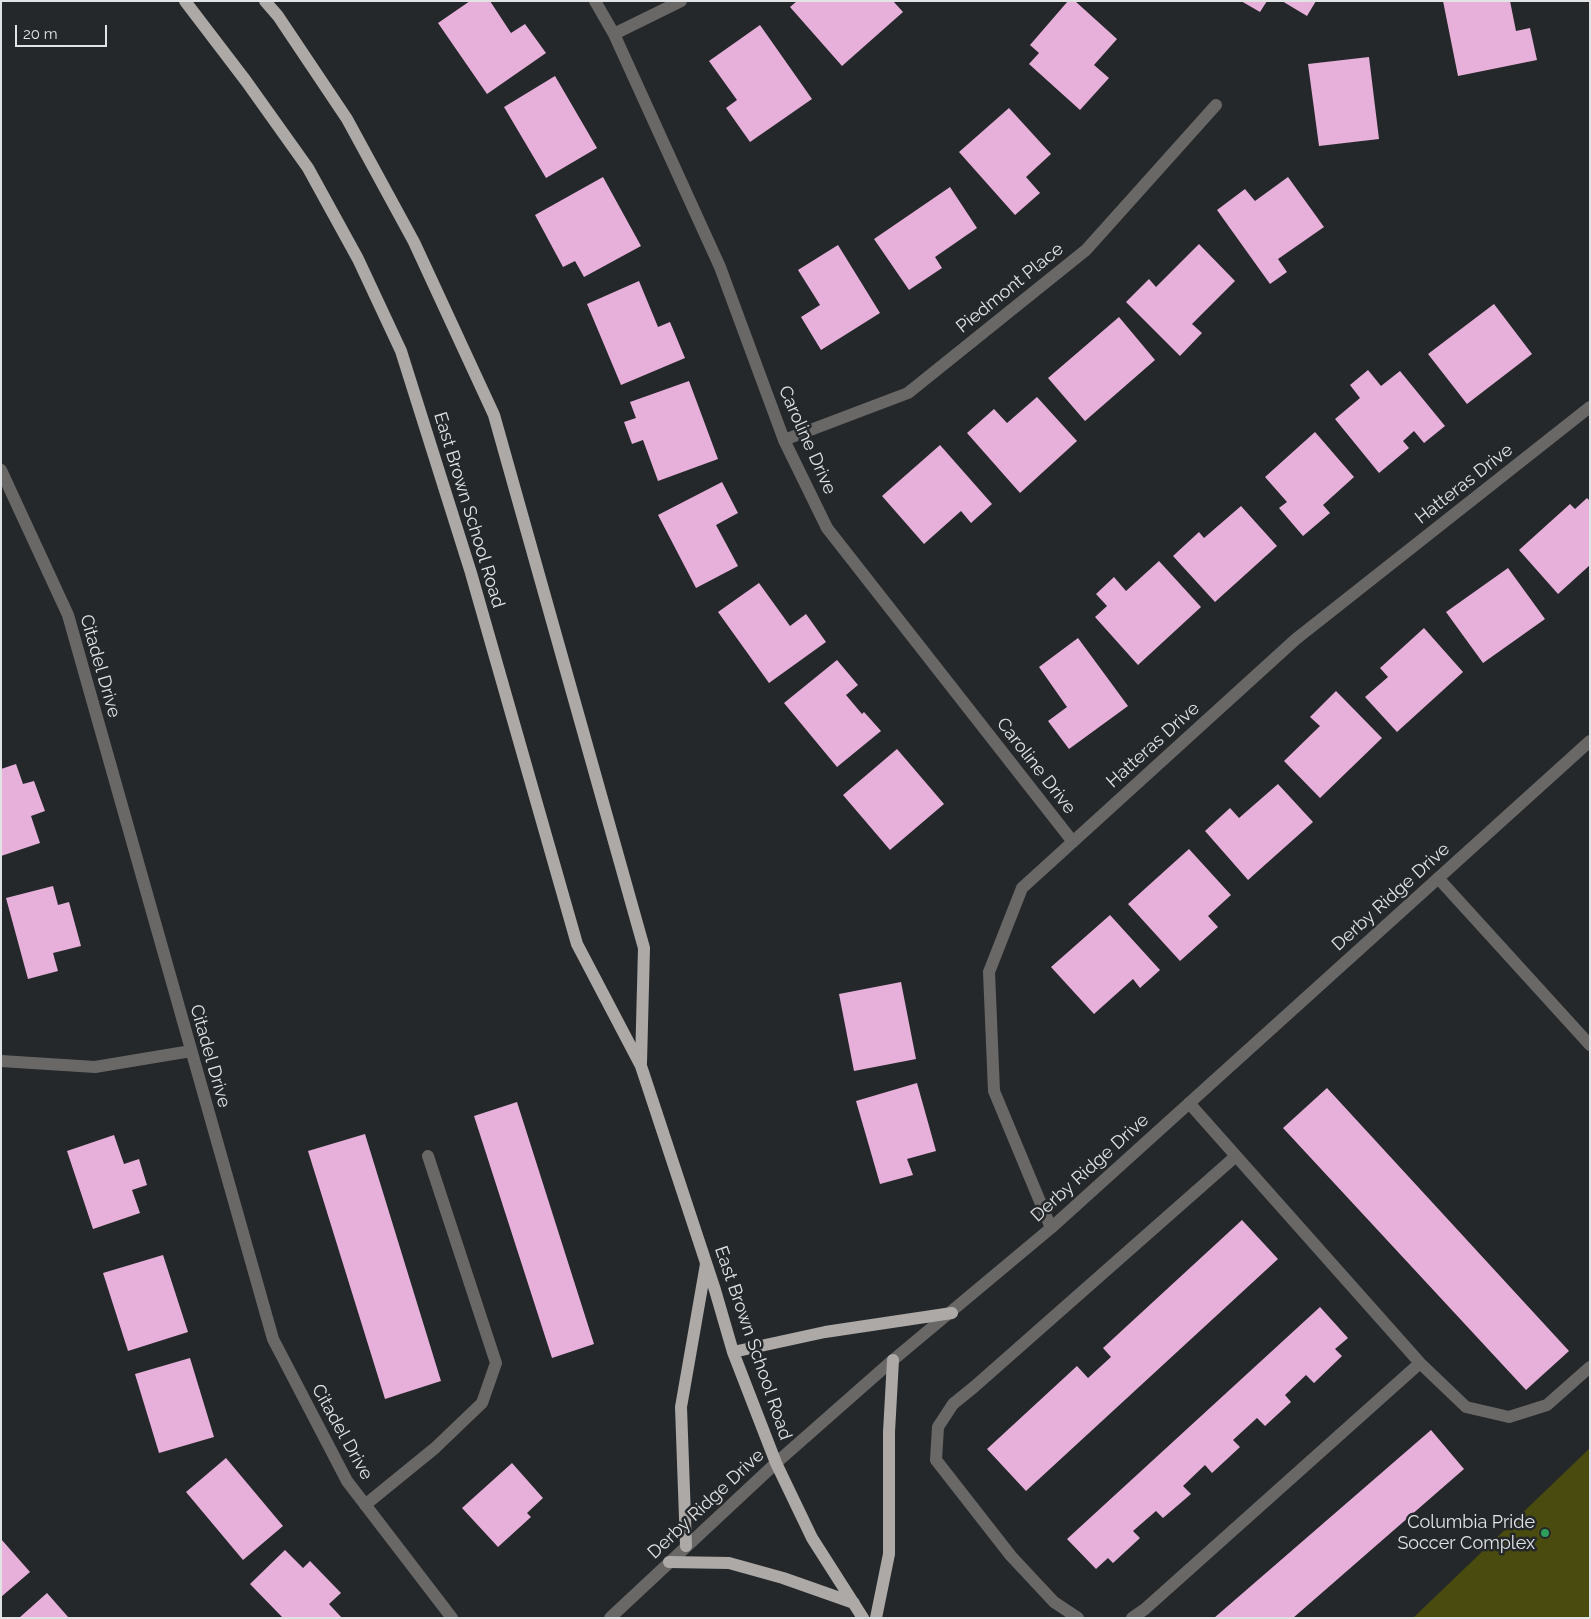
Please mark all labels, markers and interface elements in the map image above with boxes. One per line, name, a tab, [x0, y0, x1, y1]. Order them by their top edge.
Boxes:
scale bar	[18, 15, 110, 47]
text: 20 m	[23, 25, 58, 43]
street label: Piedmont Place	[952, 238, 1068, 338]
street label: Caroline Drive	[773, 382, 841, 498]
street label: East Brown School Road	[429, 410, 509, 610]
street label: Hatteras Drive	[1411, 439, 1517, 529]
street label: Citadel Drive	[75, 612, 125, 720]
street label: Hatteras Drive	[1102, 698, 1204, 792]
street label: Caroline Drive	[992, 714, 1080, 818]
street label: Derby Ridge Drive	[1328, 838, 1454, 956]
street label: Citadel Drive	[185, 1002, 235, 1110]
street label: Derby Ridge Drive	[1027, 1109, 1153, 1227]
street label: East Brown School Road	[710, 1243, 796, 1443]
street label: Citadel Drive	[307, 1380, 377, 1484]
street label: Derby Ridge Drive	[643, 1445, 769, 1563]
place label: Columbia Pride Soccer Complex	[1397, 1512, 1535, 1555]
marker: Columbia Pride Soccer Complex	[1539, 1527, 1551, 1539]

